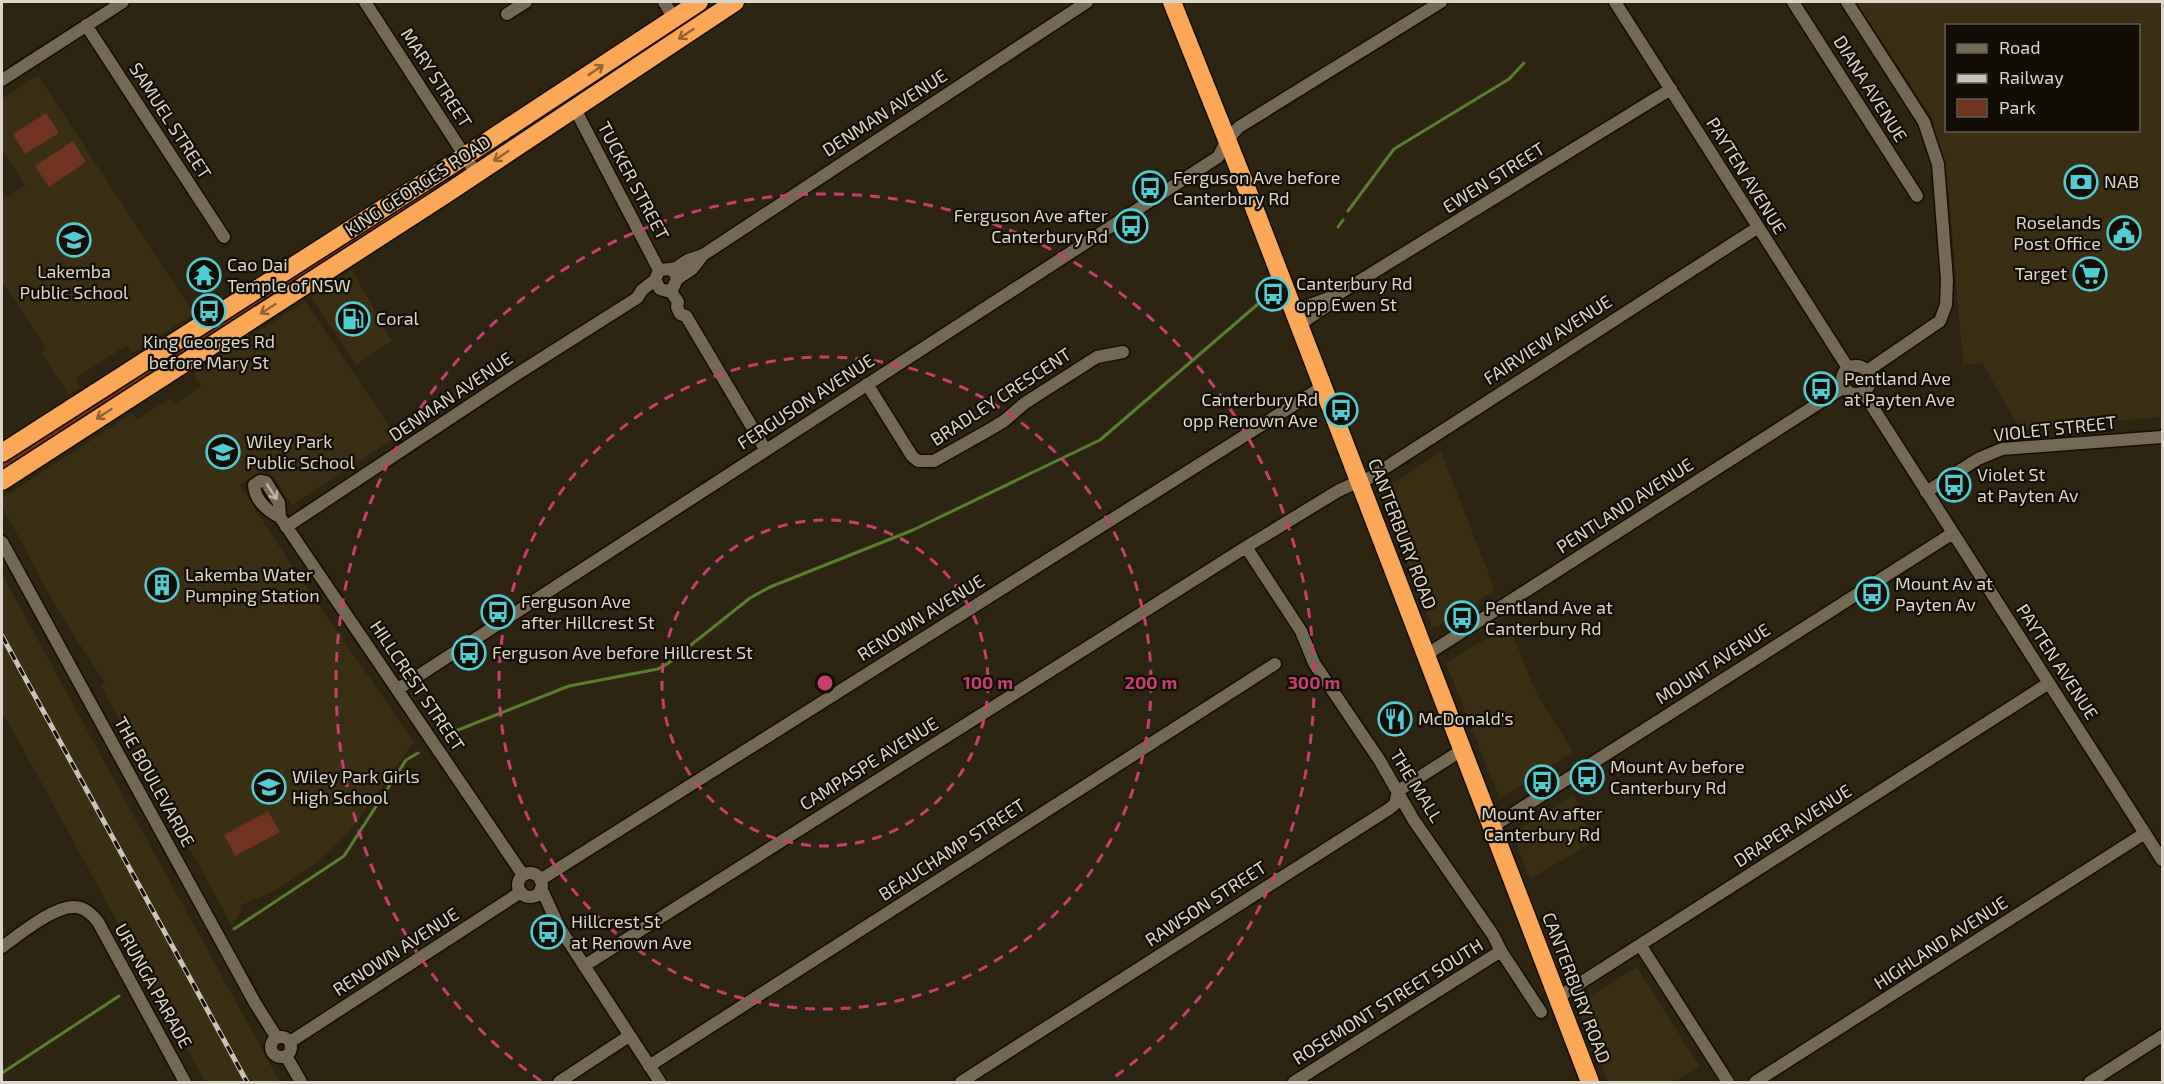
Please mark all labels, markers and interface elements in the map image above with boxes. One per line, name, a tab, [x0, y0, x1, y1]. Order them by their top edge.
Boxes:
street label: MARY STREET	[397, 24, 477, 132]
legend	[1945, 24, 2140, 132]
one-way arrow	[678, 28, 695, 40]
street label: DIANA AVENUE	[1829, 31, 1912, 146]
text: Road	[1999, 36, 2040, 58]
street label: SAMUEL STREET	[125, 58, 217, 183]
one-way arrow	[587, 64, 604, 77]
street label: DENMAN AVENUE	[818, 64, 951, 161]
text: Railway	[1999, 66, 2064, 88]
text: Park	[1999, 96, 2036, 118]
street label: PAYTEN AVENUE	[1702, 113, 1792, 238]
street label: TUCKER STREET	[593, 118, 675, 244]
street label: KING GEORGES ROAD	[340, 130, 495, 241]
street label: EWEN STREET	[1438, 137, 1549, 217]
one-way arrow	[494, 150, 510, 162]
bank icon: NAB	[2063, 164, 2099, 200]
place label: Ferguson Ave before Canterbury Rd	[1173, 166, 1340, 209]
bus stop icon: Ferguson Ave before Canterbury Rd	[1132, 170, 1168, 206]
place label: NAB	[2104, 170, 2139, 192]
place label: Ferguson Ave after Canterbury Rd	[954, 204, 1108, 247]
bus stop icon: Ferguson Ave after Canterbury Rd	[1113, 208, 1149, 244]
place label: Roselands Post Office	[2013, 211, 2101, 254]
public building icon: Roselands Post Office	[2106, 215, 2142, 251]
school or university icon: Lakemba Public School	[56, 222, 92, 258]
place label: Cao Dai Temple of NSW	[227, 253, 351, 296]
supermarket icon: Target	[2072, 256, 2108, 292]
temple icon: Cao Dai Temple of NSW	[186, 257, 222, 293]
place label: Lakemba Public School	[20, 260, 129, 303]
place label: Target	[2015, 262, 2067, 284]
place label: Canterbury Rd opp Ewen St	[1296, 272, 1413, 315]
bus stop icon: Canterbury Rd opp Ewen St	[1255, 276, 1291, 312]
street label: FAIRVIEW AVENUE	[1479, 290, 1616, 389]
bus stop icon: King Georges Rd before Mary St	[191, 293, 227, 329]
fuel station icon: Coral	[335, 301, 371, 337]
one-way arrow	[260, 303, 277, 315]
place label: Coral	[376, 307, 420, 329]
place label: King Georges Rd before Mary St	[143, 330, 275, 373]
street label: BRADLEY CRESCENT	[926, 342, 1075, 450]
street label: DENMAN AVENUE	[384, 347, 516, 446]
street label: FERGUSON AVENUE	[733, 349, 878, 454]
place label: Pentland Ave at Payten Ave	[1844, 367, 1955, 410]
bus stop icon: Pentland Ave at Payten Ave	[1803, 371, 1839, 407]
place label: Canterbury Rd opp Renown Ave	[1183, 388, 1318, 431]
bus stop icon: Canterbury Rd opp Renown Ave	[1323, 392, 1359, 428]
one-way arrow	[96, 408, 113, 420]
street label: VIOLET STREET	[1992, 411, 2118, 445]
place label: Wiley Park Public School	[246, 430, 356, 473]
school or university icon: Wiley Park Public School	[205, 434, 241, 470]
street label: PENTLAND AVENUE	[1552, 453, 1697, 558]
street label: CANTERBURY ROAD	[1364, 455, 1442, 612]
place label: Violet St at Payten Av	[1977, 463, 2079, 506]
bus stop icon: Violet St at Payten Av	[1936, 467, 1972, 503]
one-way arrow	[267, 483, 279, 500]
place label: Lakemba Water Pumping Station	[185, 563, 320, 606]
building icon: Lakemba Water Pumping Station	[144, 567, 180, 603]
street label: RENOWN AVENUE	[853, 569, 988, 665]
place label: Mount Av at Payten Av	[1895, 572, 1993, 615]
bus stop icon: Mount Av at Payten Av	[1854, 576, 1890, 612]
place label: Ferguson Ave after Hillcrest St	[521, 590, 655, 633]
bus stop icon: Ferguson Ave after Hillcrest St	[480, 594, 516, 630]
place label: Pentland Ave at Canterbury Rd	[1485, 596, 1613, 639]
street label: PAYTEN AVENUE	[2012, 599, 2103, 723]
bus stop icon: Pentland Ave at Canterbury Rd	[1444, 600, 1480, 636]
street label: HILLCREST STREET	[366, 616, 470, 755]
street label: MOUNT AVENUE	[1651, 618, 1774, 708]
bus stop icon: Ferguson Ave before Hillcrest St	[451, 635, 487, 671]
place label: Ferguson Ave before Hillcrest St	[492, 641, 753, 663]
text: 100 m	[963, 671, 1013, 693]
text: 200 m	[1125, 671, 1177, 693]
text: 300 m	[1288, 671, 1340, 693]
centre of rings	[815, 673, 835, 693]
restaurant icon: McDonald's	[1377, 701, 1413, 737]
place label: McDonald's	[1418, 707, 1514, 729]
street label: THE BOULEVARDE	[110, 712, 200, 851]
street label: CAMPASPE AVENUE	[795, 712, 942, 815]
street label: THE MALL	[1386, 745, 1448, 826]
place label: Mount Av before Canterbury Rd	[1610, 755, 1745, 798]
bus stop icon: Mount Av before Canterbury Rd	[1569, 759, 1605, 795]
bus stop icon: Mount Av after Canterbury Rd	[1524, 764, 1560, 800]
place label: Wiley Park Girls High School	[292, 765, 420, 808]
school or university icon: Wiley Park Girls High School	[251, 769, 287, 805]
street label: DRAPER AVENUE	[1729, 779, 1856, 871]
street label: BEAUCHAMP STREET	[874, 793, 1029, 905]
place label: Mount Av after Canterbury Rd	[1481, 802, 1603, 845]
street label: RAWSON STREET	[1141, 855, 1271, 951]
street label: HIGHLAND AVENUE	[1869, 891, 2011, 994]
street label: RENOWN AVENUE	[328, 902, 463, 1000]
street label: CANTERBURY ROAD	[1538, 909, 1616, 1066]
place label: Hillcrest St at Renown Ave	[571, 910, 692, 953]
bus stop icon: Hillcrest St at Renown Ave	[530, 914, 566, 950]
street label: URUNGA PARADE	[110, 919, 197, 1052]
street label: ROSEMONT STREET SOUTH	[1288, 933, 1487, 1069]

